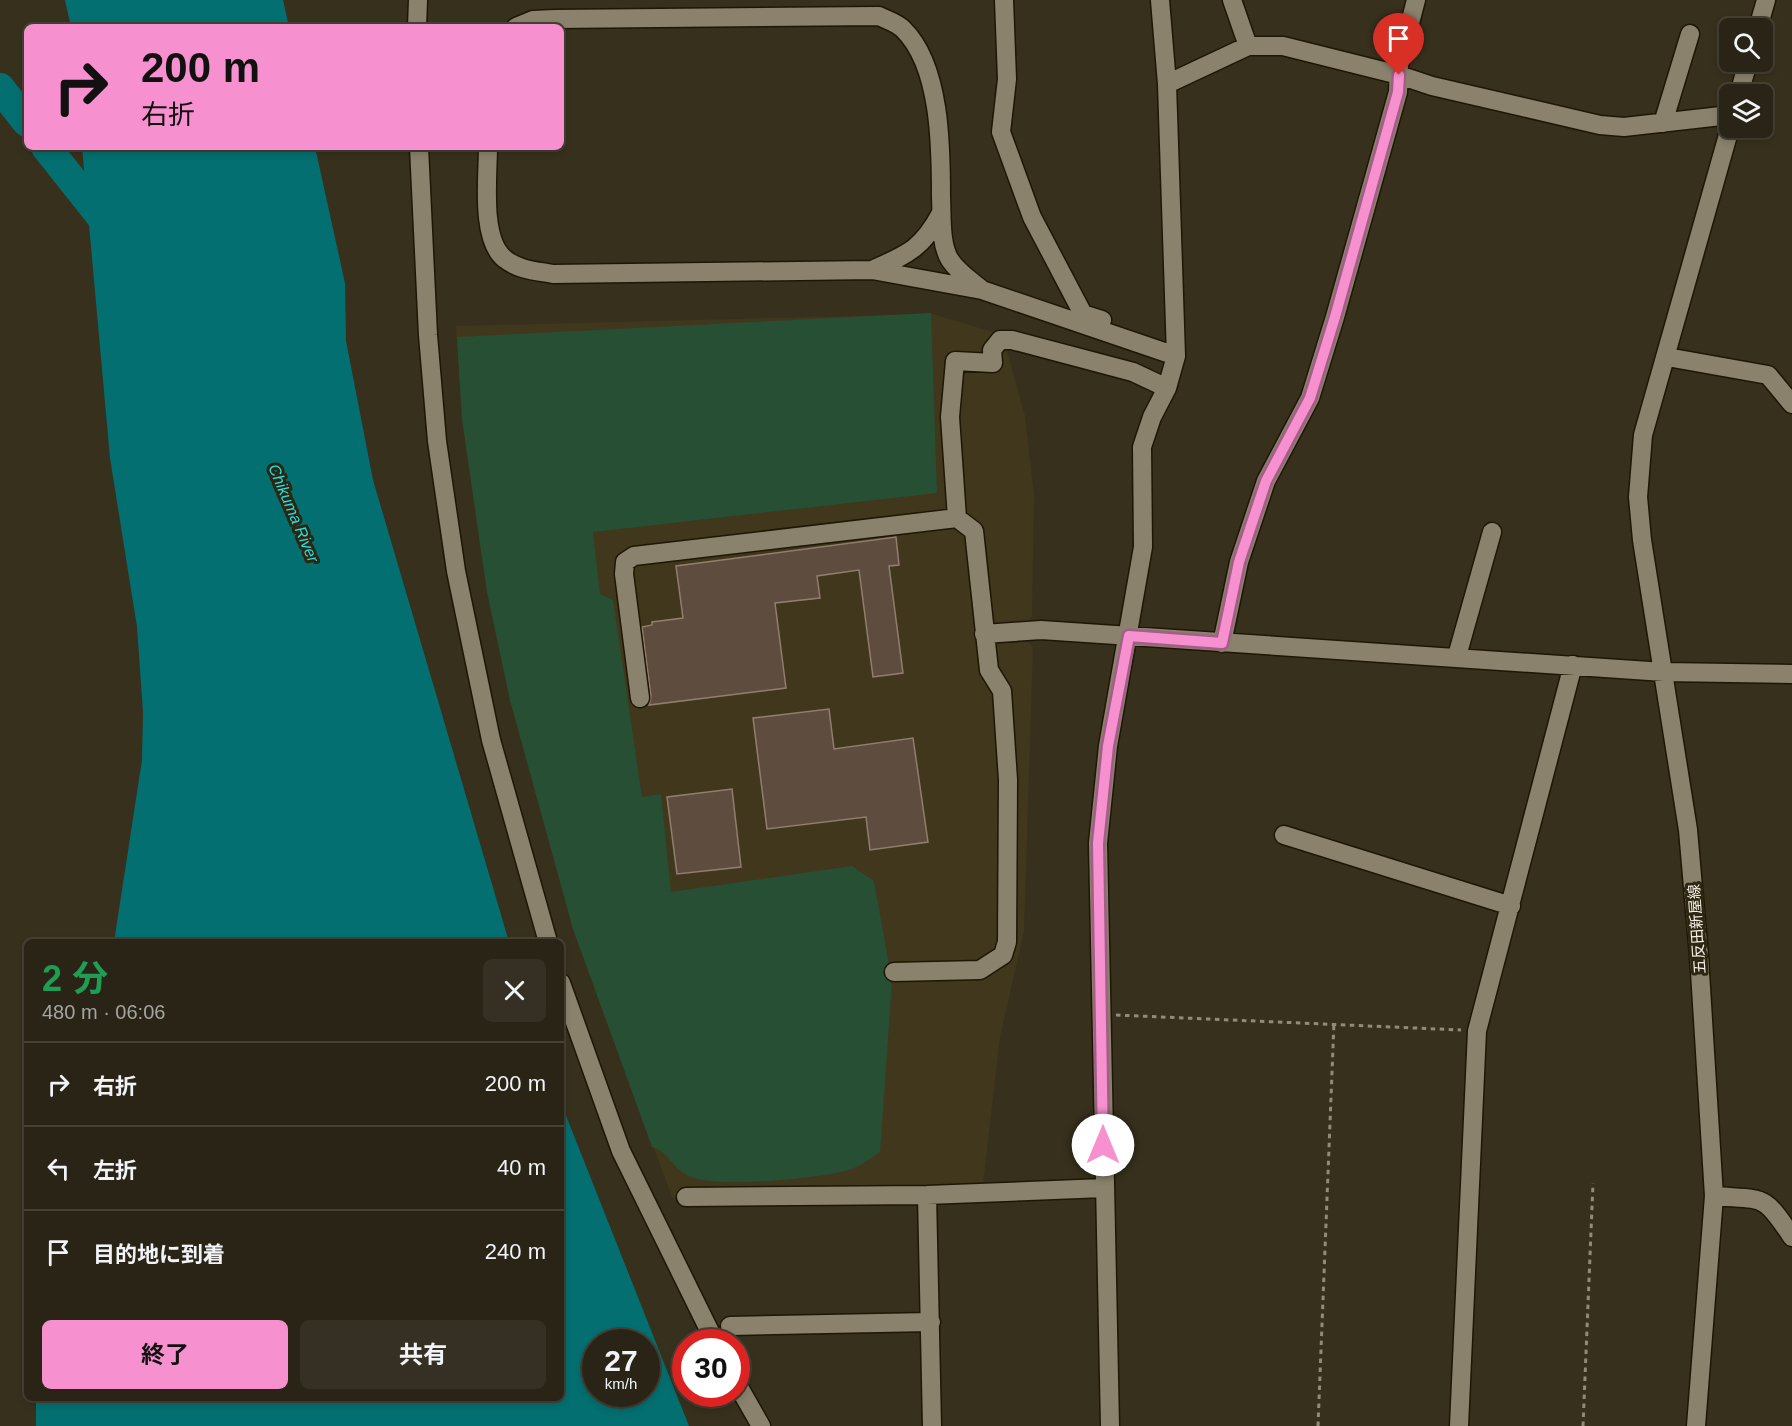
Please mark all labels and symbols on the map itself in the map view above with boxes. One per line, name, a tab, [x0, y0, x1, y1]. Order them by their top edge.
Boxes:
pin	[1373, 13, 1424, 75]
water label: Chikuma River	[265, 462, 322, 565]
street label: 五反田新屋線	[1685, 884, 1708, 975]
position arrow	[1071, 1113, 1135, 1177]
speed limit sign: 30	[672, 1329, 750, 1407]

